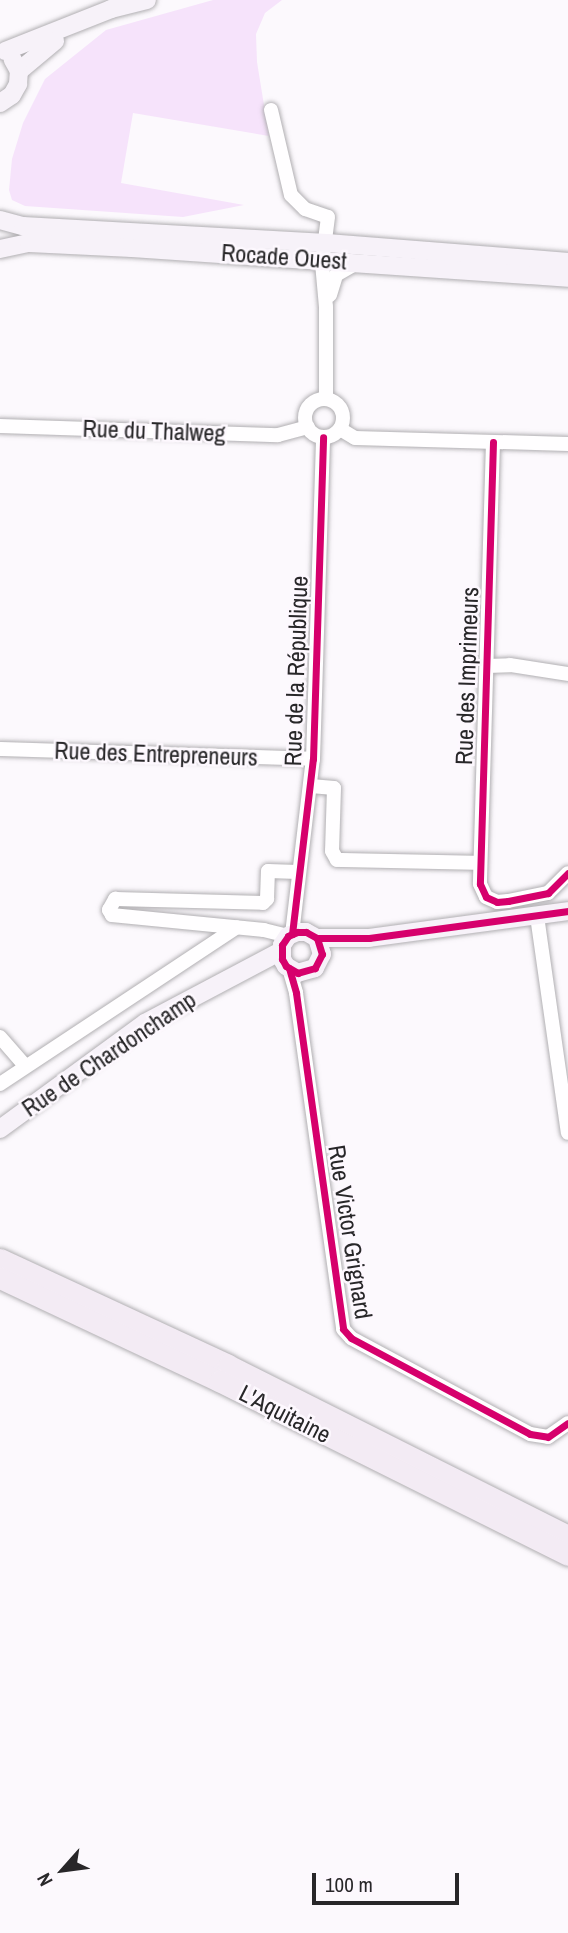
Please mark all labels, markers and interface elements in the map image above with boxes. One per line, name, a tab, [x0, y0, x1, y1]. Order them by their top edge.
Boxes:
street label: Rocade Ouest	[220, 238, 348, 276]
street label: Rue du Thalweg	[82, 414, 226, 448]
street label: Rue de la République	[278, 575, 314, 767]
street label: Rue des Imprimeurs	[449, 586, 485, 766]
street label: Rue des Entrepreneurs	[54, 736, 258, 772]
street label: Rue de Chardonchamp	[17, 985, 201, 1123]
street label: Rue Victor Grignard	[322, 1143, 378, 1321]
street label: L'Aquitaine	[234, 1379, 336, 1449]
north arrow	[28, 1835, 98, 1905]
scale bar	[316, 1860, 463, 1904]
text: N	[30, 1869, 59, 1891]
text: 100 m	[325, 1870, 373, 1899]

